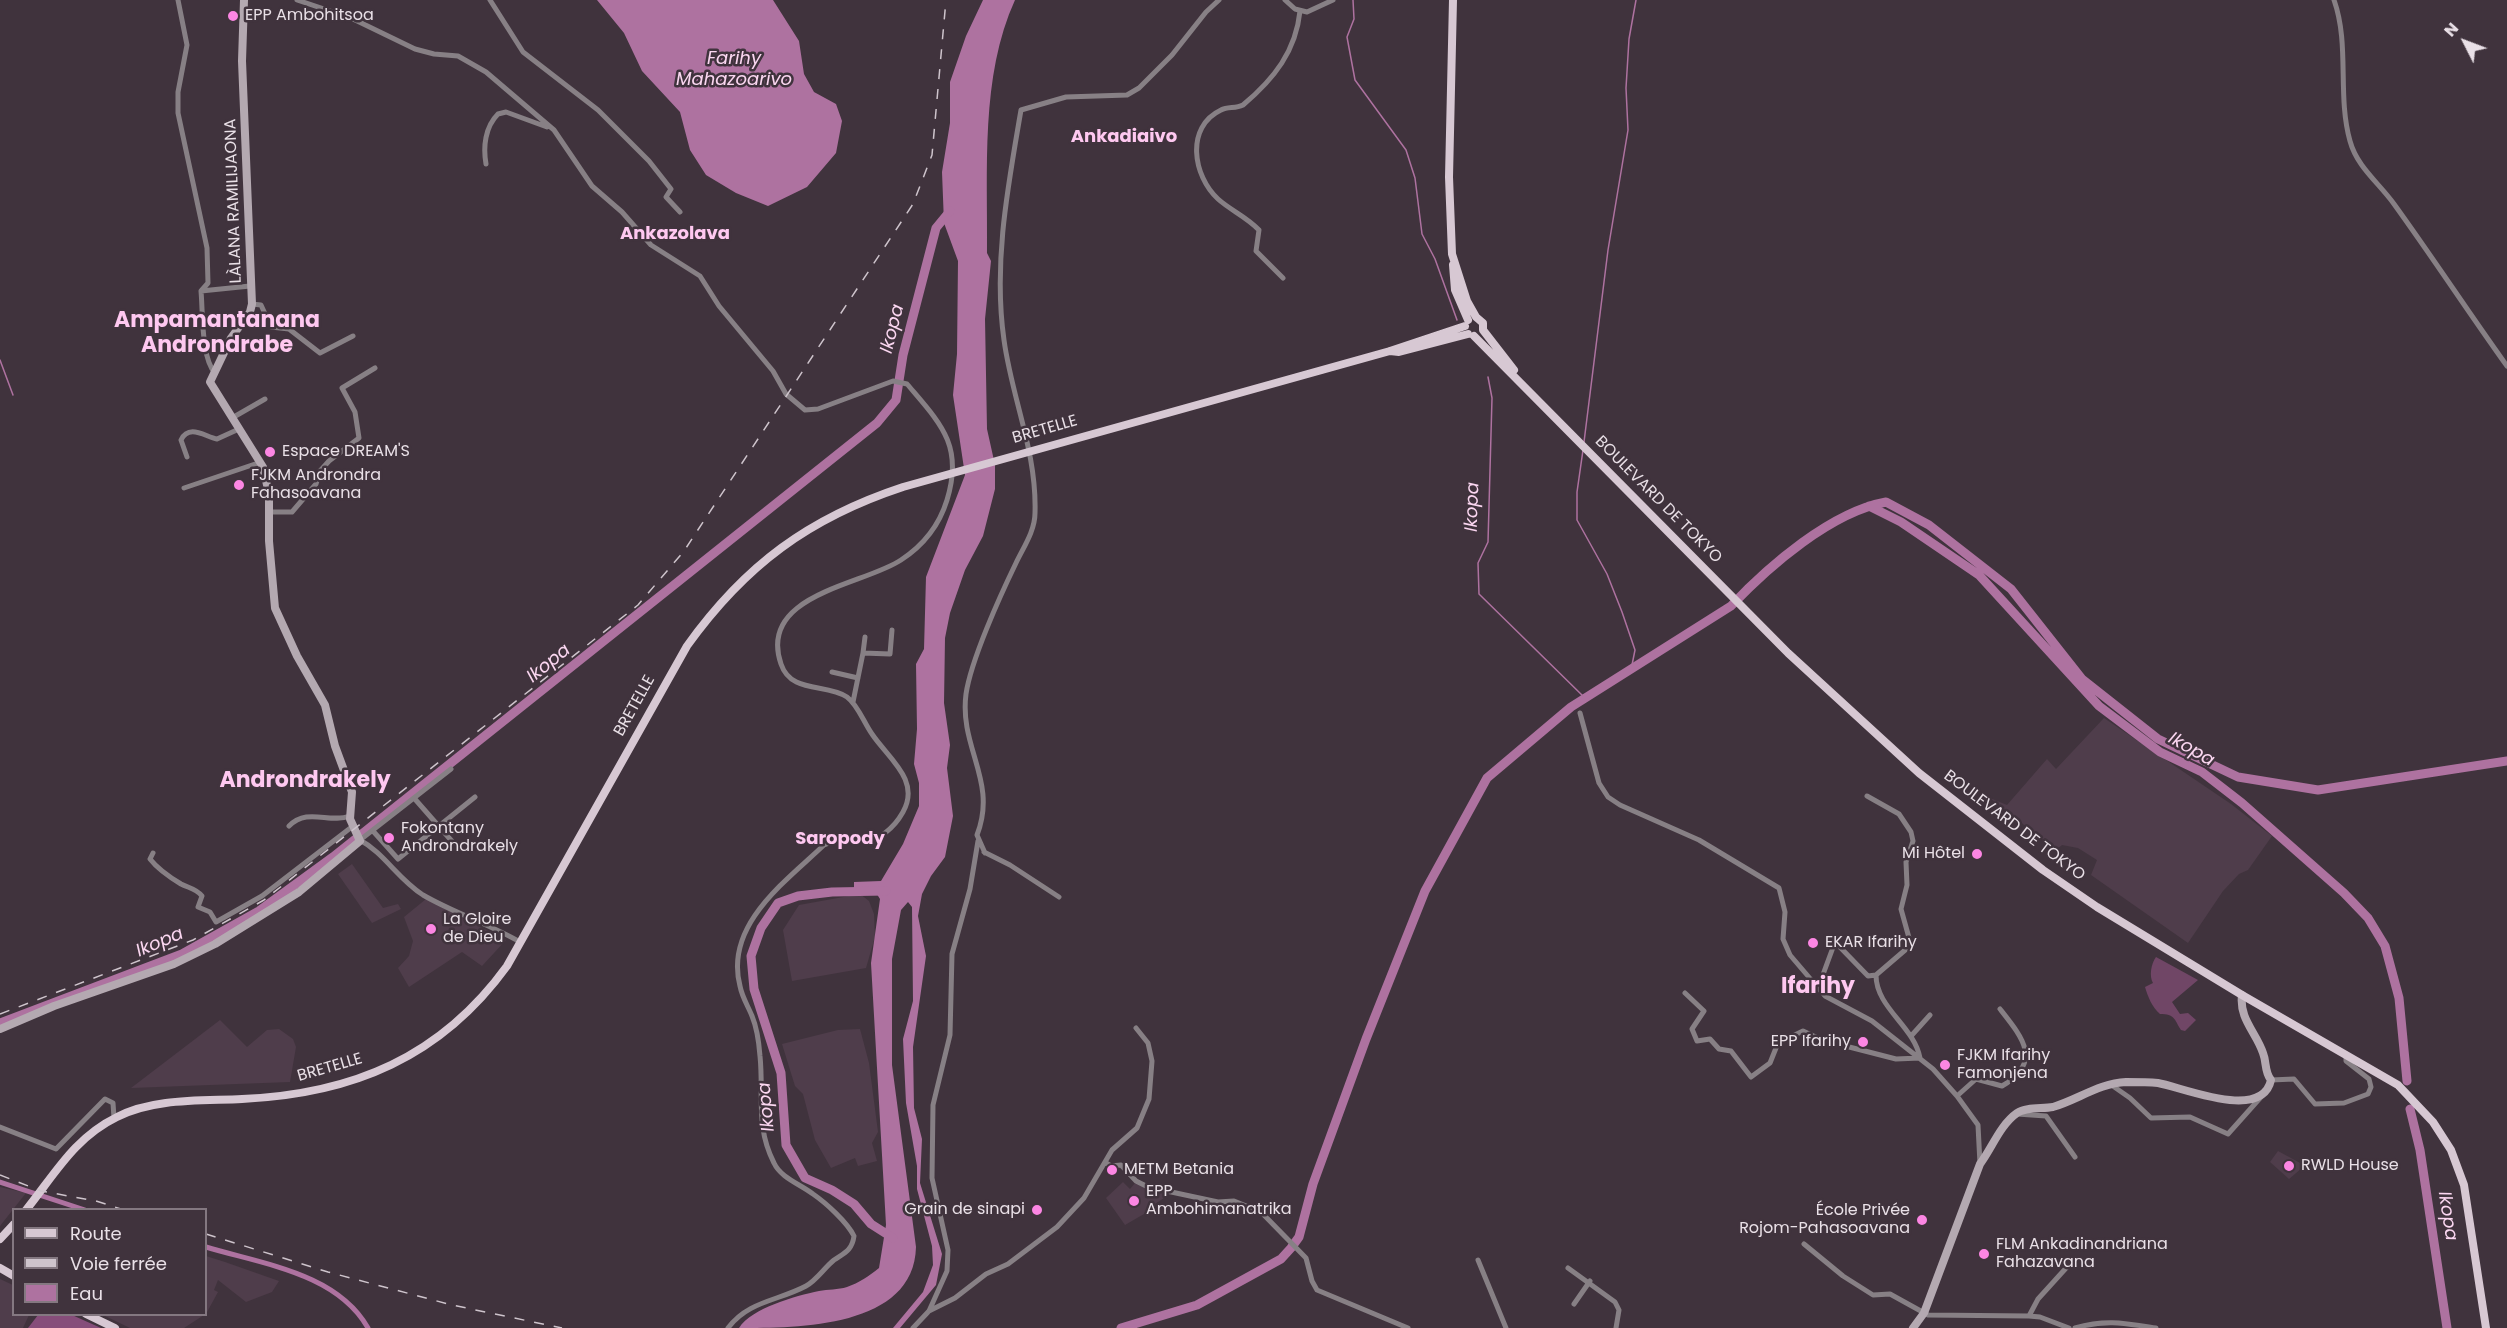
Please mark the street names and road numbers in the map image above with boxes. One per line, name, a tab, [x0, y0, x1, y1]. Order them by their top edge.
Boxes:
street label: LÀLANA RAMILIJAONA	[222, 118, 246, 284]
street label: BRETELLE	[1010, 412, 1080, 448]
street label: BOULEVARD DE TOKYO	[1590, 432, 1726, 568]
street label: BRETELLE	[610, 672, 660, 740]
street label: BOULEVARD DE TOKYO	[1940, 767, 2088, 885]
street label: BRETELLE	[295, 1050, 365, 1086]

